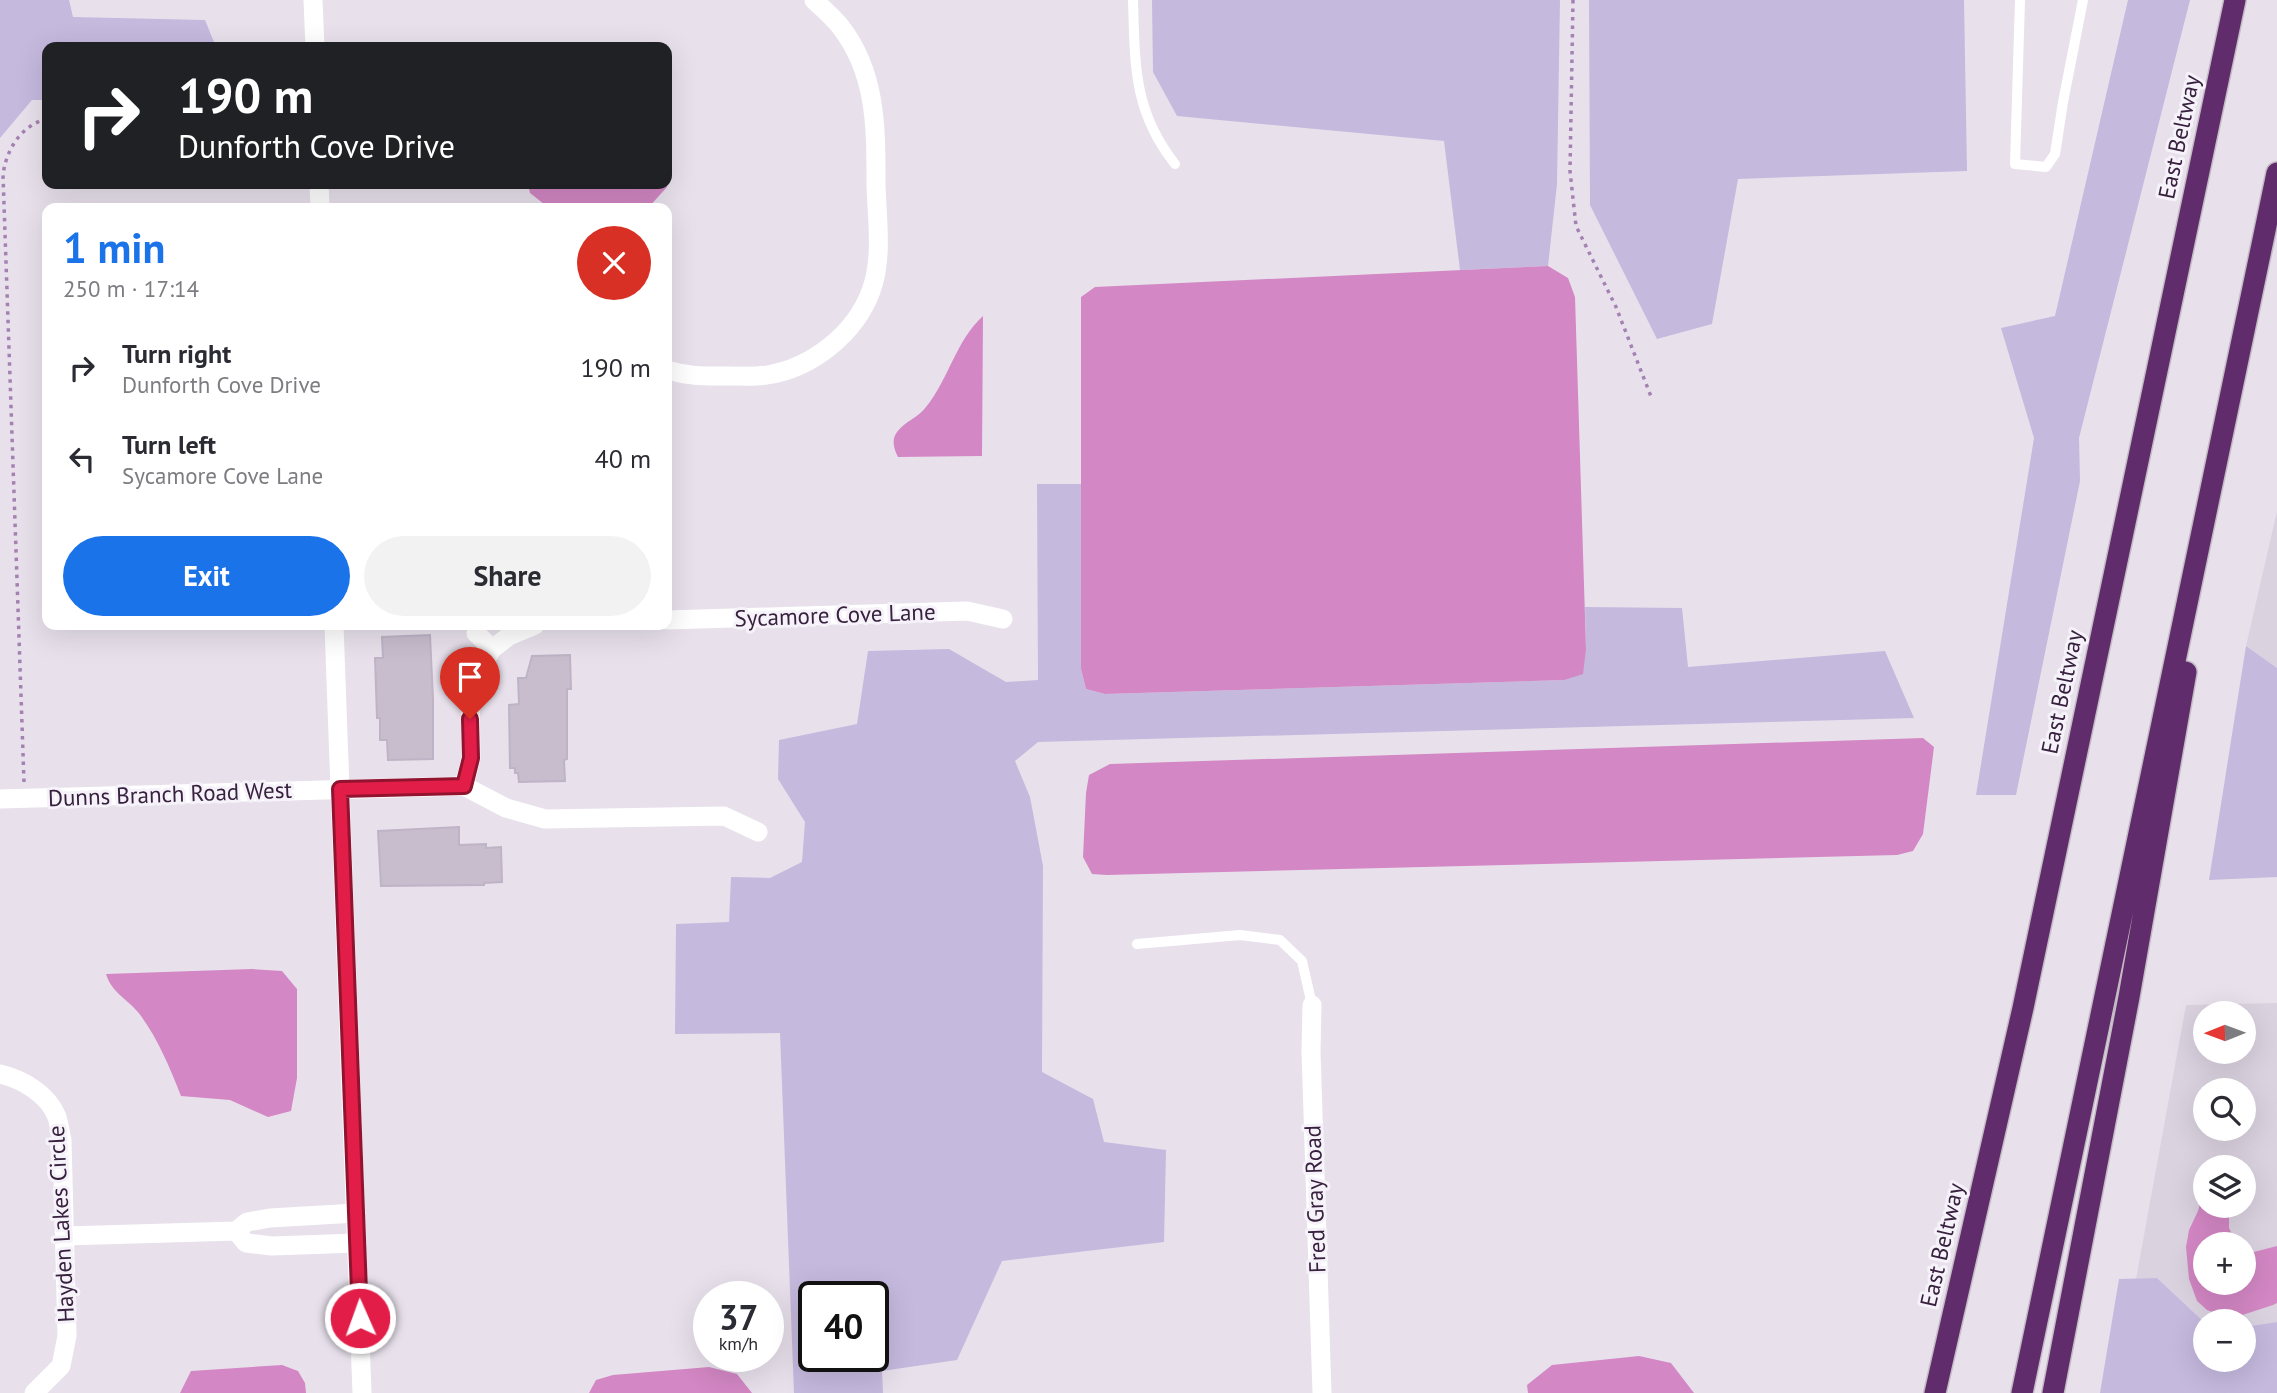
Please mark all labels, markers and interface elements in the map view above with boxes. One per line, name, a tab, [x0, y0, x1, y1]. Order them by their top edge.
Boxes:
text: 190 m	[178, 63, 313, 127]
icon: right	[63, 70, 154, 161]
street label: East Beltway	[2151, 72, 2206, 202]
text: Dunforth Cove Drive	[178, 125, 455, 167]
text: 1 min	[63, 220, 165, 275]
button: close	[577, 226, 651, 300]
text: 250 m · 17:14	[63, 274, 199, 303]
text: Turn right	[122, 337, 231, 370]
icon: right	[63, 349, 101, 387]
text: 190 m	[580, 351, 651, 384]
text: Dunforth Cove Drive	[122, 370, 321, 399]
text: Turn left	[122, 428, 216, 461]
icon: left	[63, 440, 101, 478]
text: 40 m	[595, 442, 651, 475]
text: Sycamore Cove Lane	[122, 461, 323, 490]
button: Exit	[63, 536, 350, 616]
button: Share	[364, 536, 651, 616]
street label: Sycamore Cove Lane	[734, 596, 936, 633]
street label: East Beltway	[2034, 627, 2089, 757]
pin	[440, 647, 500, 719]
icon: arrive	[451, 658, 489, 696]
street label: Dunns Branch Road West	[47, 775, 293, 812]
north arrow	[2193, 1001, 2256, 1064]
map controls	[2193, 1001, 2256, 1372]
button: search	[2193, 1078, 2256, 1141]
street label: Hayden Lakes Circle	[41, 1125, 80, 1323]
street label: Fred Gray Road	[1297, 1125, 1332, 1273]
button: layers	[2193, 1155, 2256, 1218]
street label: East Beltway	[1913, 1180, 1970, 1310]
button: +	[2193, 1232, 2256, 1295]
position arrow	[323, 1281, 397, 1355]
speed limit sign: 40	[798, 1281, 889, 1372]
text: 37	[719, 1294, 758, 1340]
button: −	[2193, 1309, 2256, 1372]
text: km/h	[719, 1332, 758, 1355]

